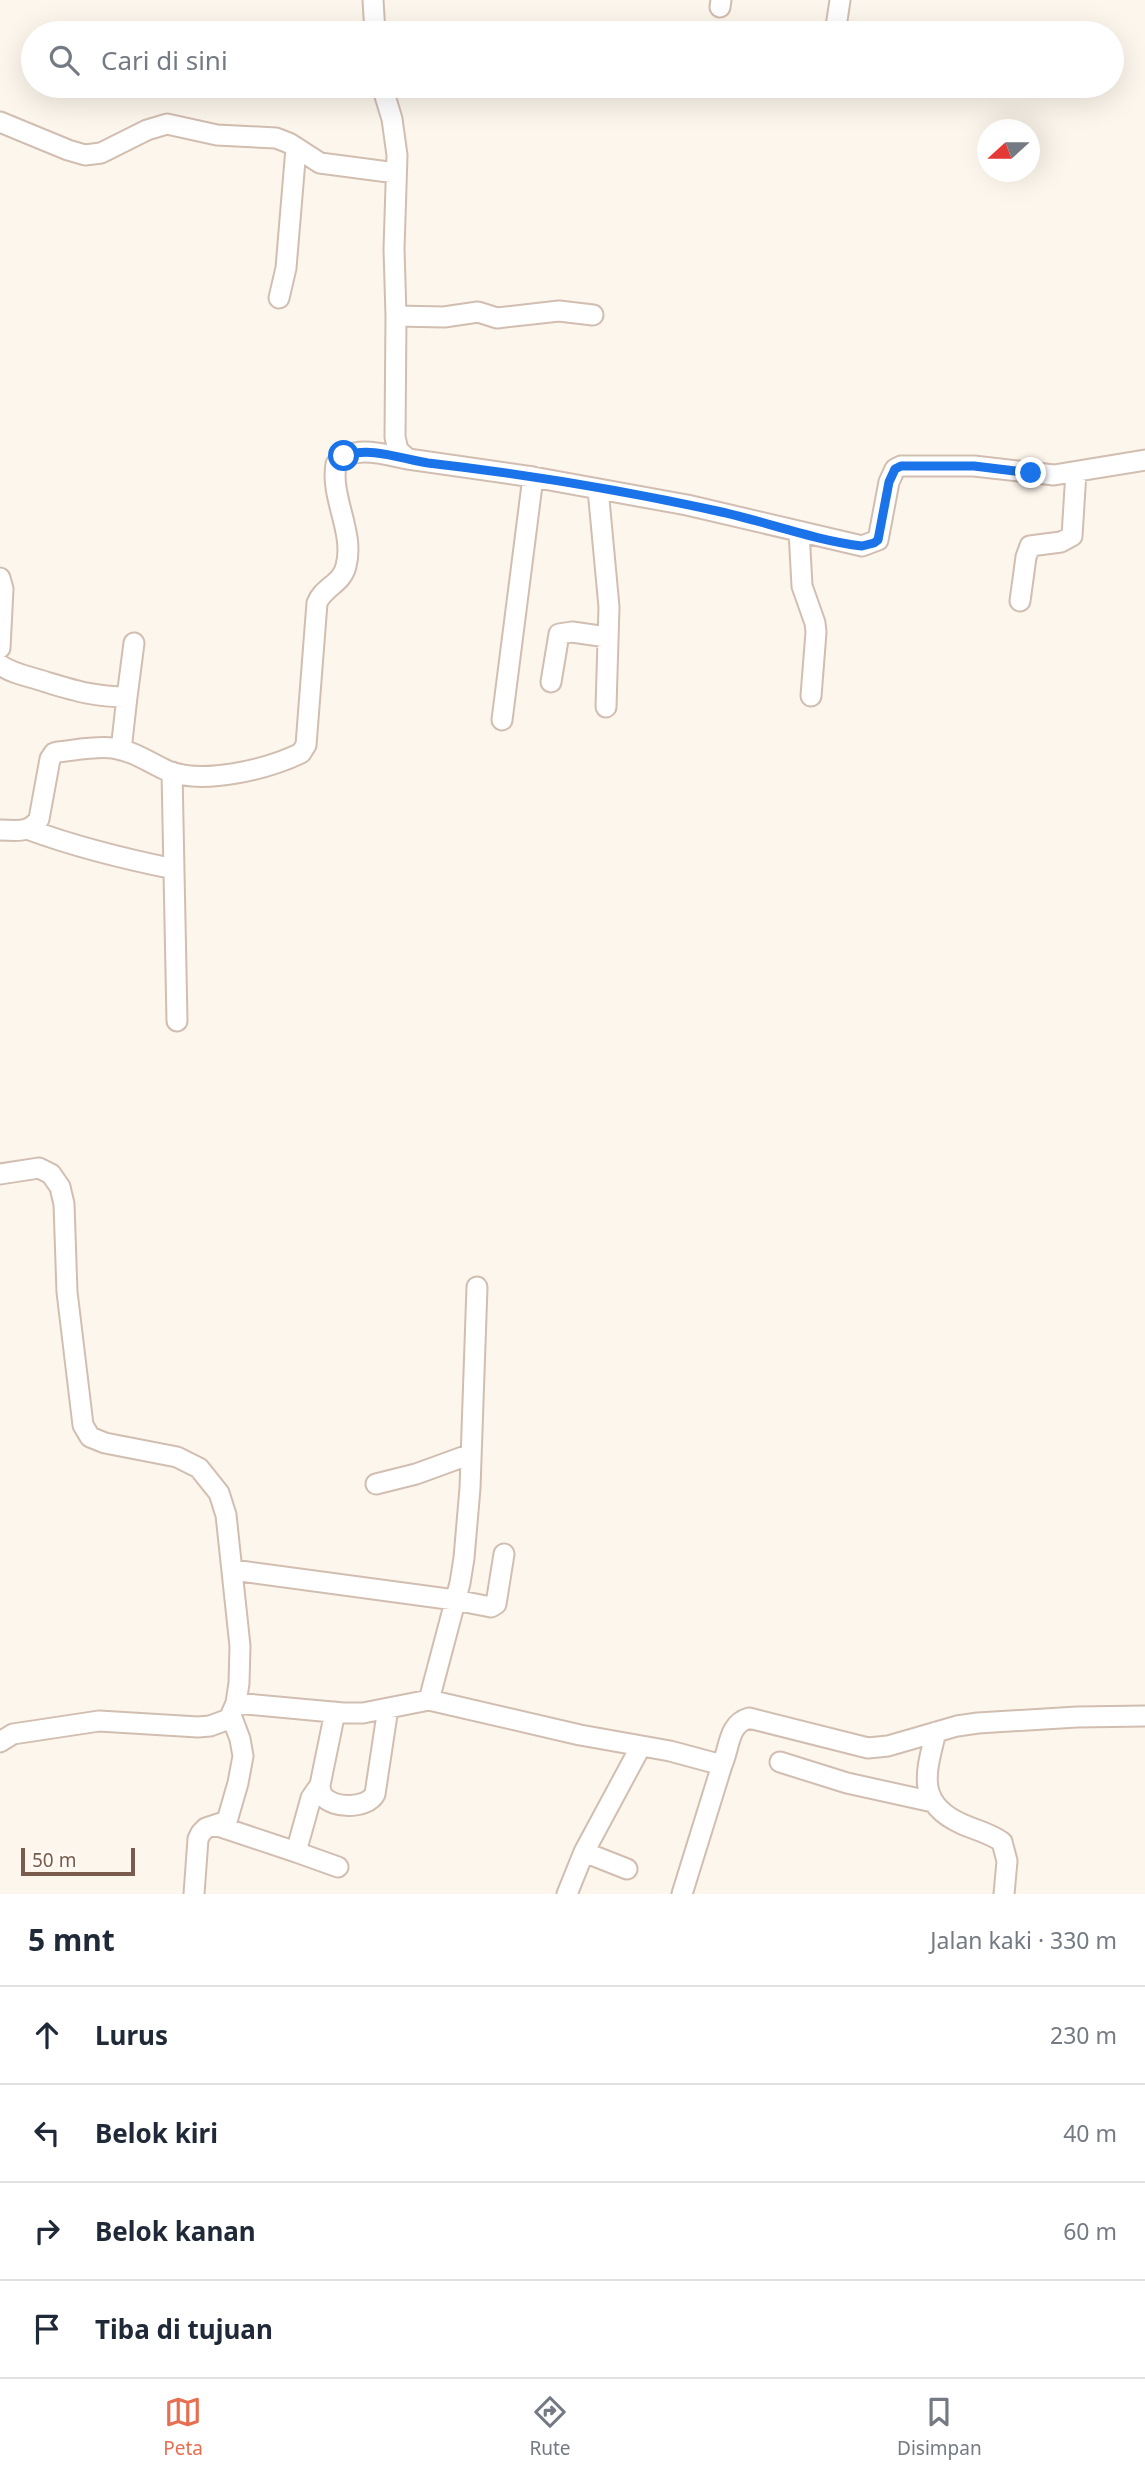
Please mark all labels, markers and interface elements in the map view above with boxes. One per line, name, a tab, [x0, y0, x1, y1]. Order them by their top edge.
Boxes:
search box	[21, 21, 1124, 98]
icon: search	[45, 41, 83, 79]
text: Cari di sini	[101, 42, 228, 78]
north arrow	[977, 119, 1040, 182]
route start	[328, 440, 359, 471]
route end	[1015, 457, 1046, 488]
scale bar	[21, 1845, 135, 1877]
text: 50 m	[32, 1847, 76, 1873]
text: 5 mnt	[28, 1919, 115, 1960]
text: Jalan kaki · 330 m	[930, 1924, 1117, 1956]
icon: ahead	[28, 2016, 66, 2054]
text: Lurus	[95, 2017, 168, 2053]
text: 230 m	[1050, 2019, 1117, 2051]
icon: left	[28, 2114, 66, 2152]
text: Belok kiri	[95, 2115, 218, 2151]
text: 40 m	[1063, 2117, 1117, 2149]
icon: right	[28, 2212, 66, 2250]
text: Belok kanan	[95, 2213, 256, 2249]
text: 60 m	[1063, 2215, 1117, 2247]
icon: arrive	[28, 2310, 66, 2348]
text: Tiba di tujuan	[95, 2311, 273, 2347]
tab: Peta	[163, 2393, 203, 2461]
tab: Rute	[529, 2393, 571, 2461]
tab: Disimpan	[897, 2393, 982, 2461]

